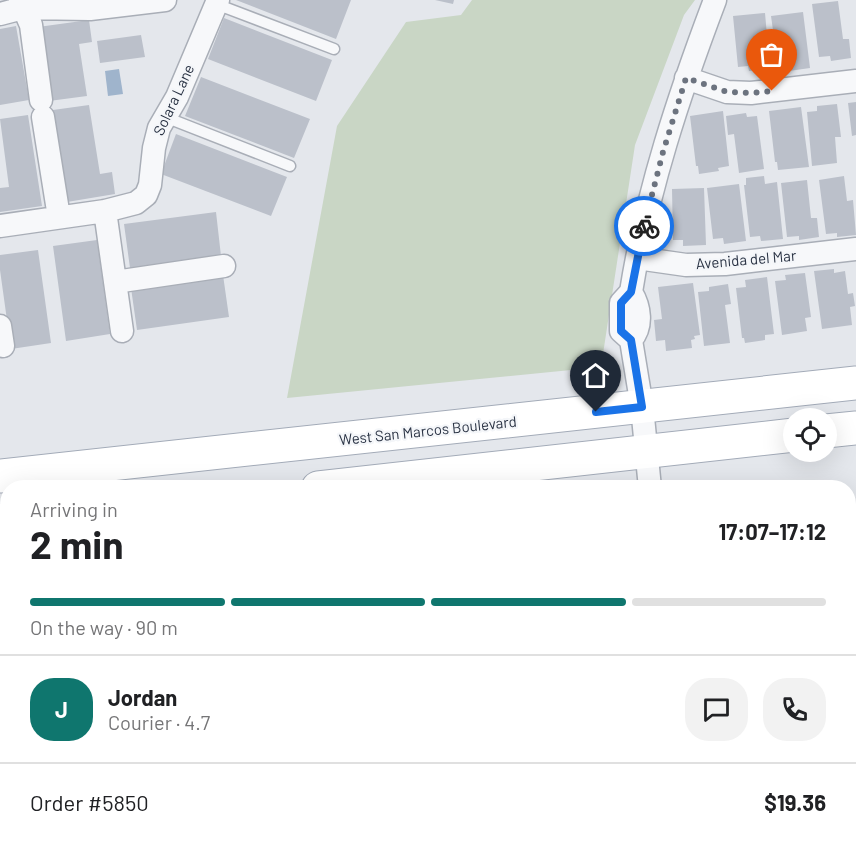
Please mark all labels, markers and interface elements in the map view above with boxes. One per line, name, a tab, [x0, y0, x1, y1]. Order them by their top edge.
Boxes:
pin	[746, 29, 797, 91]
icon: bag	[755, 38, 788, 71]
street label: Solara Lane	[149, 61, 197, 138]
courier	[614, 196, 674, 256]
icon: bike	[628, 210, 661, 243]
street label: Avenida del Mar	[695, 246, 797, 272]
pin	[570, 350, 621, 412]
icon: home	[579, 359, 612, 392]
map controls	[783, 408, 837, 462]
button: locate	[783, 408, 837, 462]
street label: West San Marcos Boulevard	[338, 412, 518, 448]
text: Arriving in	[30, 497, 118, 521]
text: 17:07–17:12	[719, 518, 826, 544]
text: 2 min	[30, 520, 123, 567]
text: On the way · 90 m	[30, 615, 178, 639]
button: chat	[685, 678, 748, 741]
button: phone	[763, 678, 826, 741]
text: Jordan	[108, 684, 177, 710]
text: J	[55, 696, 68, 722]
text: Courier · 4.7	[108, 710, 210, 734]
text: Order #5850	[30, 789, 149, 815]
text: $19.36	[764, 789, 826, 815]

